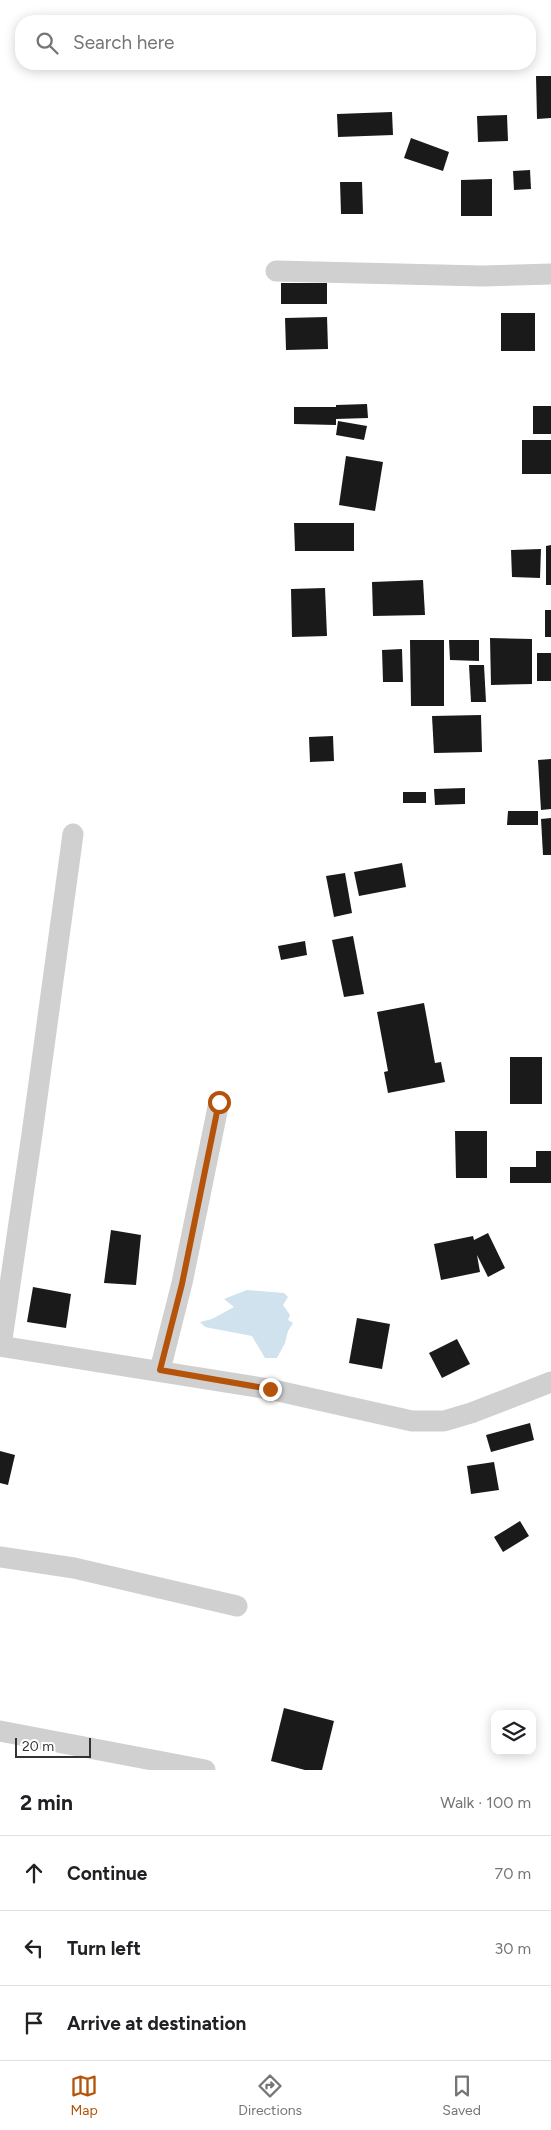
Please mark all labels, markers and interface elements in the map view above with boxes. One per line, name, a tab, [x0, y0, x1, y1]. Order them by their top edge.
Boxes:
search box	[15, 15, 536, 70]
icon: search	[33, 29, 61, 57]
text: Search here	[73, 31, 175, 54]
route start	[208, 1091, 231, 1114]
route end	[259, 1378, 282, 1401]
map controls	[491, 1710, 536, 1755]
button: layers	[491, 1710, 536, 1755]
scale bar	[15, 1735, 91, 1758]
text: 20 m	[22, 1738, 54, 1755]
text: 2 min	[20, 1790, 73, 1815]
text: Walk · 100 m	[440, 1793, 531, 1812]
icon: ahead	[20, 1859, 48, 1887]
text: Continue	[67, 1862, 147, 1885]
text: 70 m	[495, 1864, 531, 1883]
icon: left	[20, 1934, 48, 1962]
text: Turn left	[67, 1937, 141, 1960]
text: 30 m	[494, 1939, 531, 1958]
icon: arrive	[20, 2009, 48, 2037]
text: Arrive at destination	[67, 2012, 246, 2035]
tab: Map	[70, 2072, 98, 2119]
tab: Directions	[238, 2072, 302, 2119]
tab: Saved	[442, 2072, 481, 2119]

